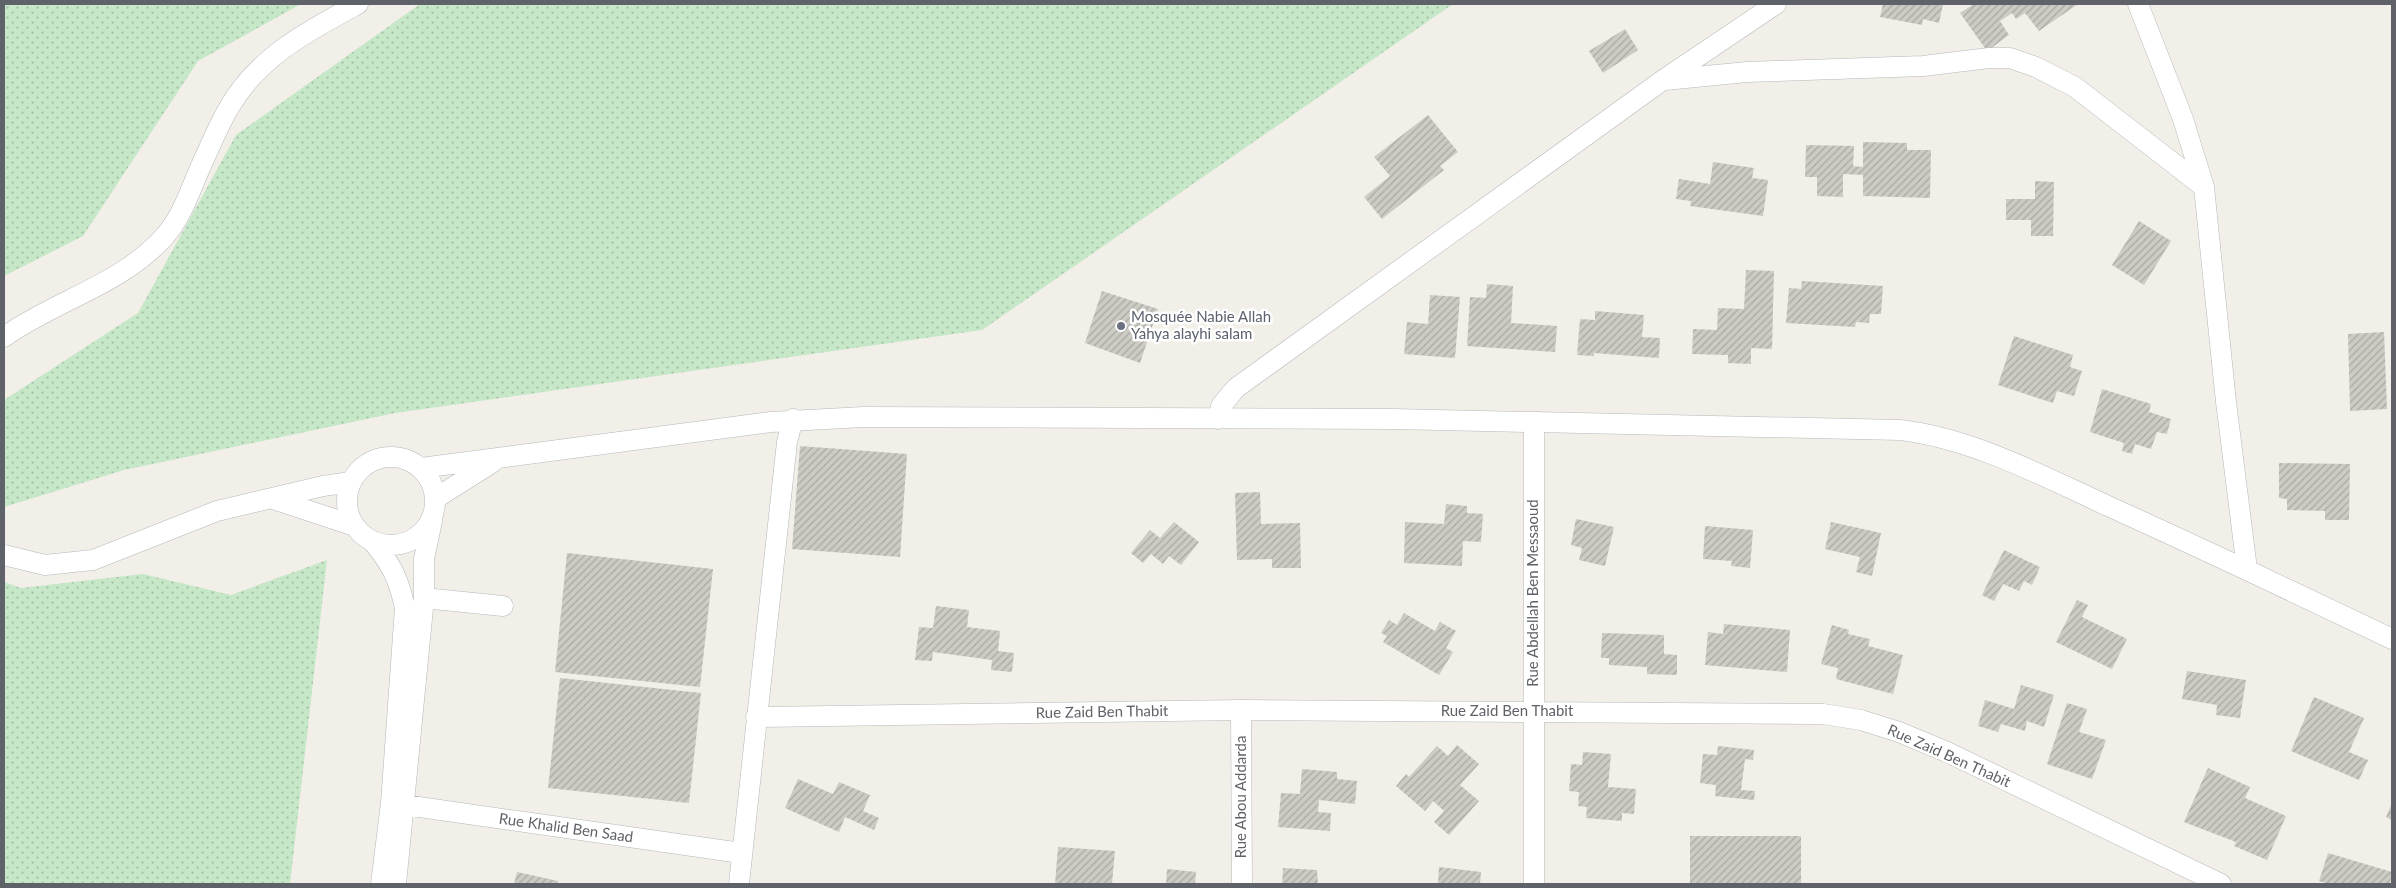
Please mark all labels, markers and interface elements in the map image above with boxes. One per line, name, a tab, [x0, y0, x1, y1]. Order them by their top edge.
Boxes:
place label: Mosquée Nabie Allah Yahya alayhi salam	[1131, 307, 1271, 342]
marker: Mosquée Nabie Allah Yahya alayhi salam	[1115, 320, 1127, 332]
street label: Rue Abdellah Ben Messaoud	[1523, 499, 1541, 687]
street label: Rue Zaid Ben Thabit	[1035, 701, 1169, 721]
street label: Rue Zaid Ben Thabit	[1441, 701, 1574, 719]
street label: Rue Zaid Ben Thabit	[1885, 720, 2014, 791]
street label: Rue Abou Addarda	[1231, 736, 1249, 858]
street label: Rue Khalid Ben Saad	[498, 809, 634, 845]

